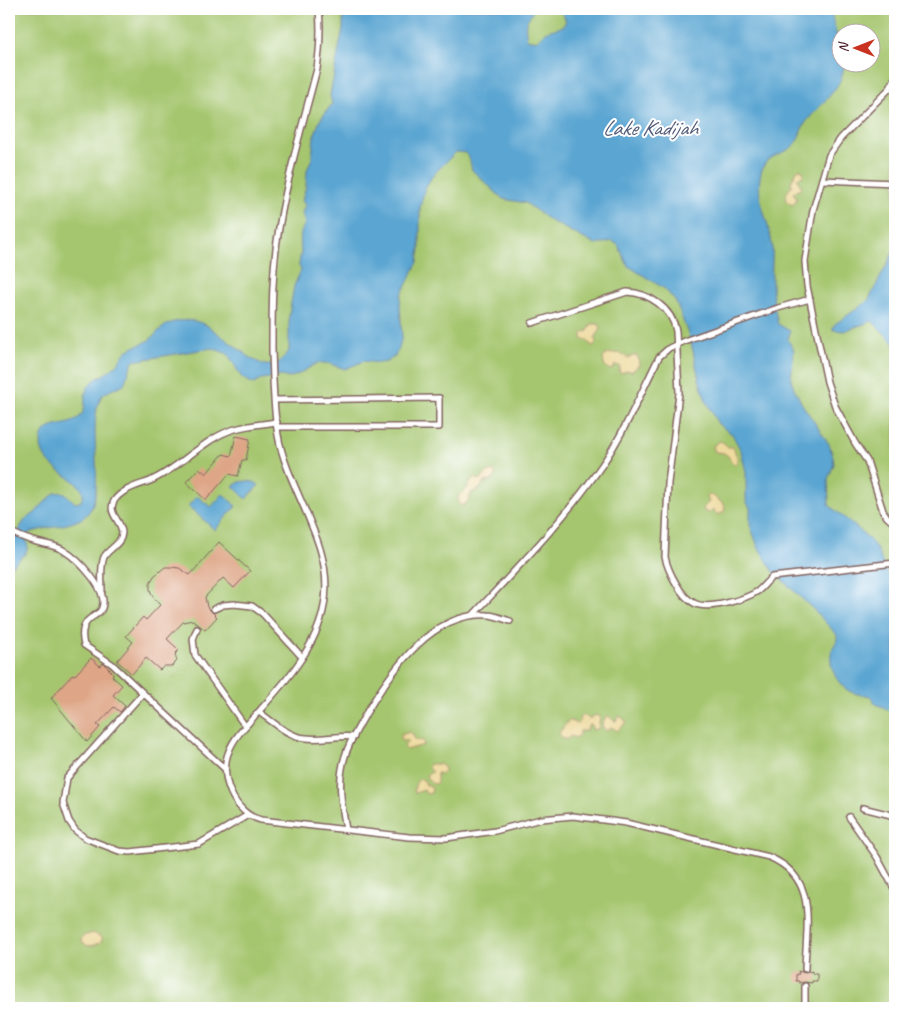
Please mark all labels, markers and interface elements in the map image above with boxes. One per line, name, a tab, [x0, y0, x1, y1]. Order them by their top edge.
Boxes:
north arrow	[832, 22, 882, 72]
text: N	[835, 41, 852, 52]
water label: Lake Kadijah	[603, 114, 699, 142]

